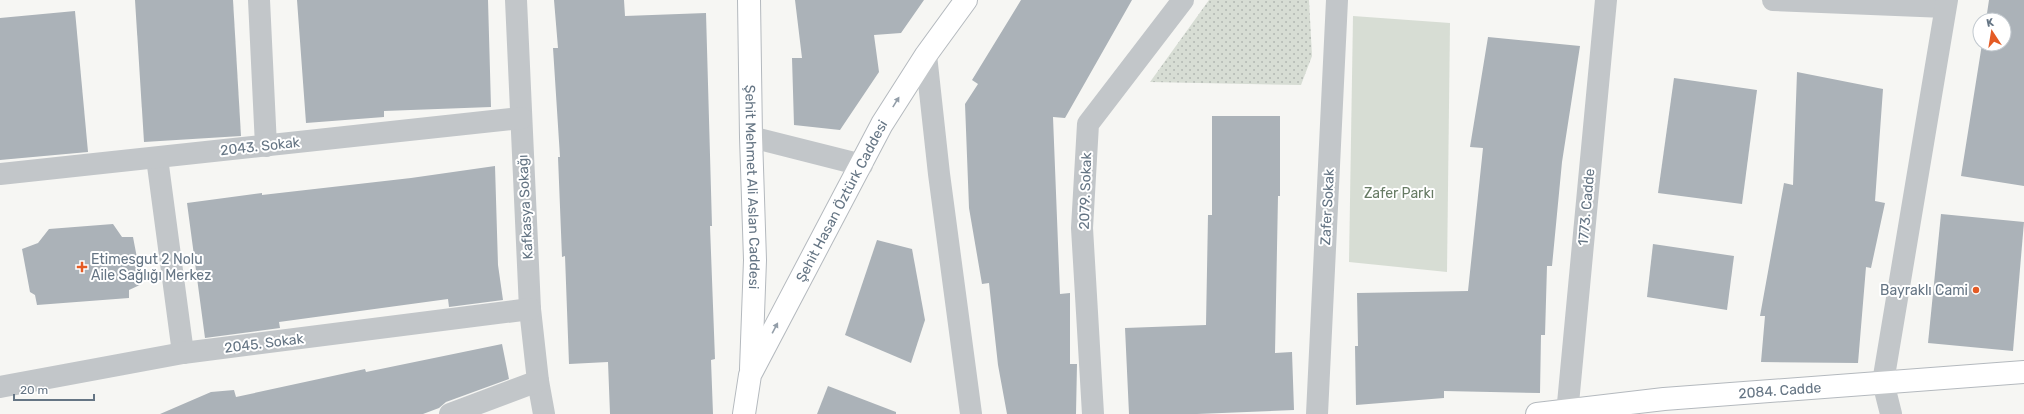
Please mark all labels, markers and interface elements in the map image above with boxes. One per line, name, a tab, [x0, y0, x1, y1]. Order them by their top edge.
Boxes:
north arrow	[1972, 12, 2012, 52]
text: K	[1985, 15, 1996, 30]
street label: Şehit Mehmet Ali Aslan Caddesi	[741, 85, 763, 290]
one-way arrow	[892, 97, 900, 107]
street label: Şehit Hasan Öztürk Caddesi	[792, 117, 891, 285]
street label: 2043. Sokak	[219, 134, 301, 159]
street label: 2079. Sokak	[1076, 151, 1095, 230]
street label: Kafkasya Sokağı	[514, 154, 537, 260]
street label: Zafer Sokak	[1317, 168, 1338, 246]
street label: 1773. Cadde	[1575, 168, 1598, 246]
park label: Zafer Parkı	[1364, 185, 1434, 202]
place label: Etimesgut 2 Nolu Aile Sağlığı Merkez	[91, 251, 211, 284]
marker: Etimesgut 2 Nolu Aile Sağlığı Merkez	[76, 261, 88, 273]
place label: Bayraklı Cami	[1880, 282, 1968, 299]
marker: Bayraklı Cami	[1971, 285, 1981, 295]
one-way arrow	[772, 322, 779, 334]
street label: 2045. Sokak	[223, 330, 305, 357]
scale bar	[14, 376, 94, 402]
street label: 2084. Cadde	[1738, 379, 1822, 402]
text: 20 m	[20, 383, 48, 397]

